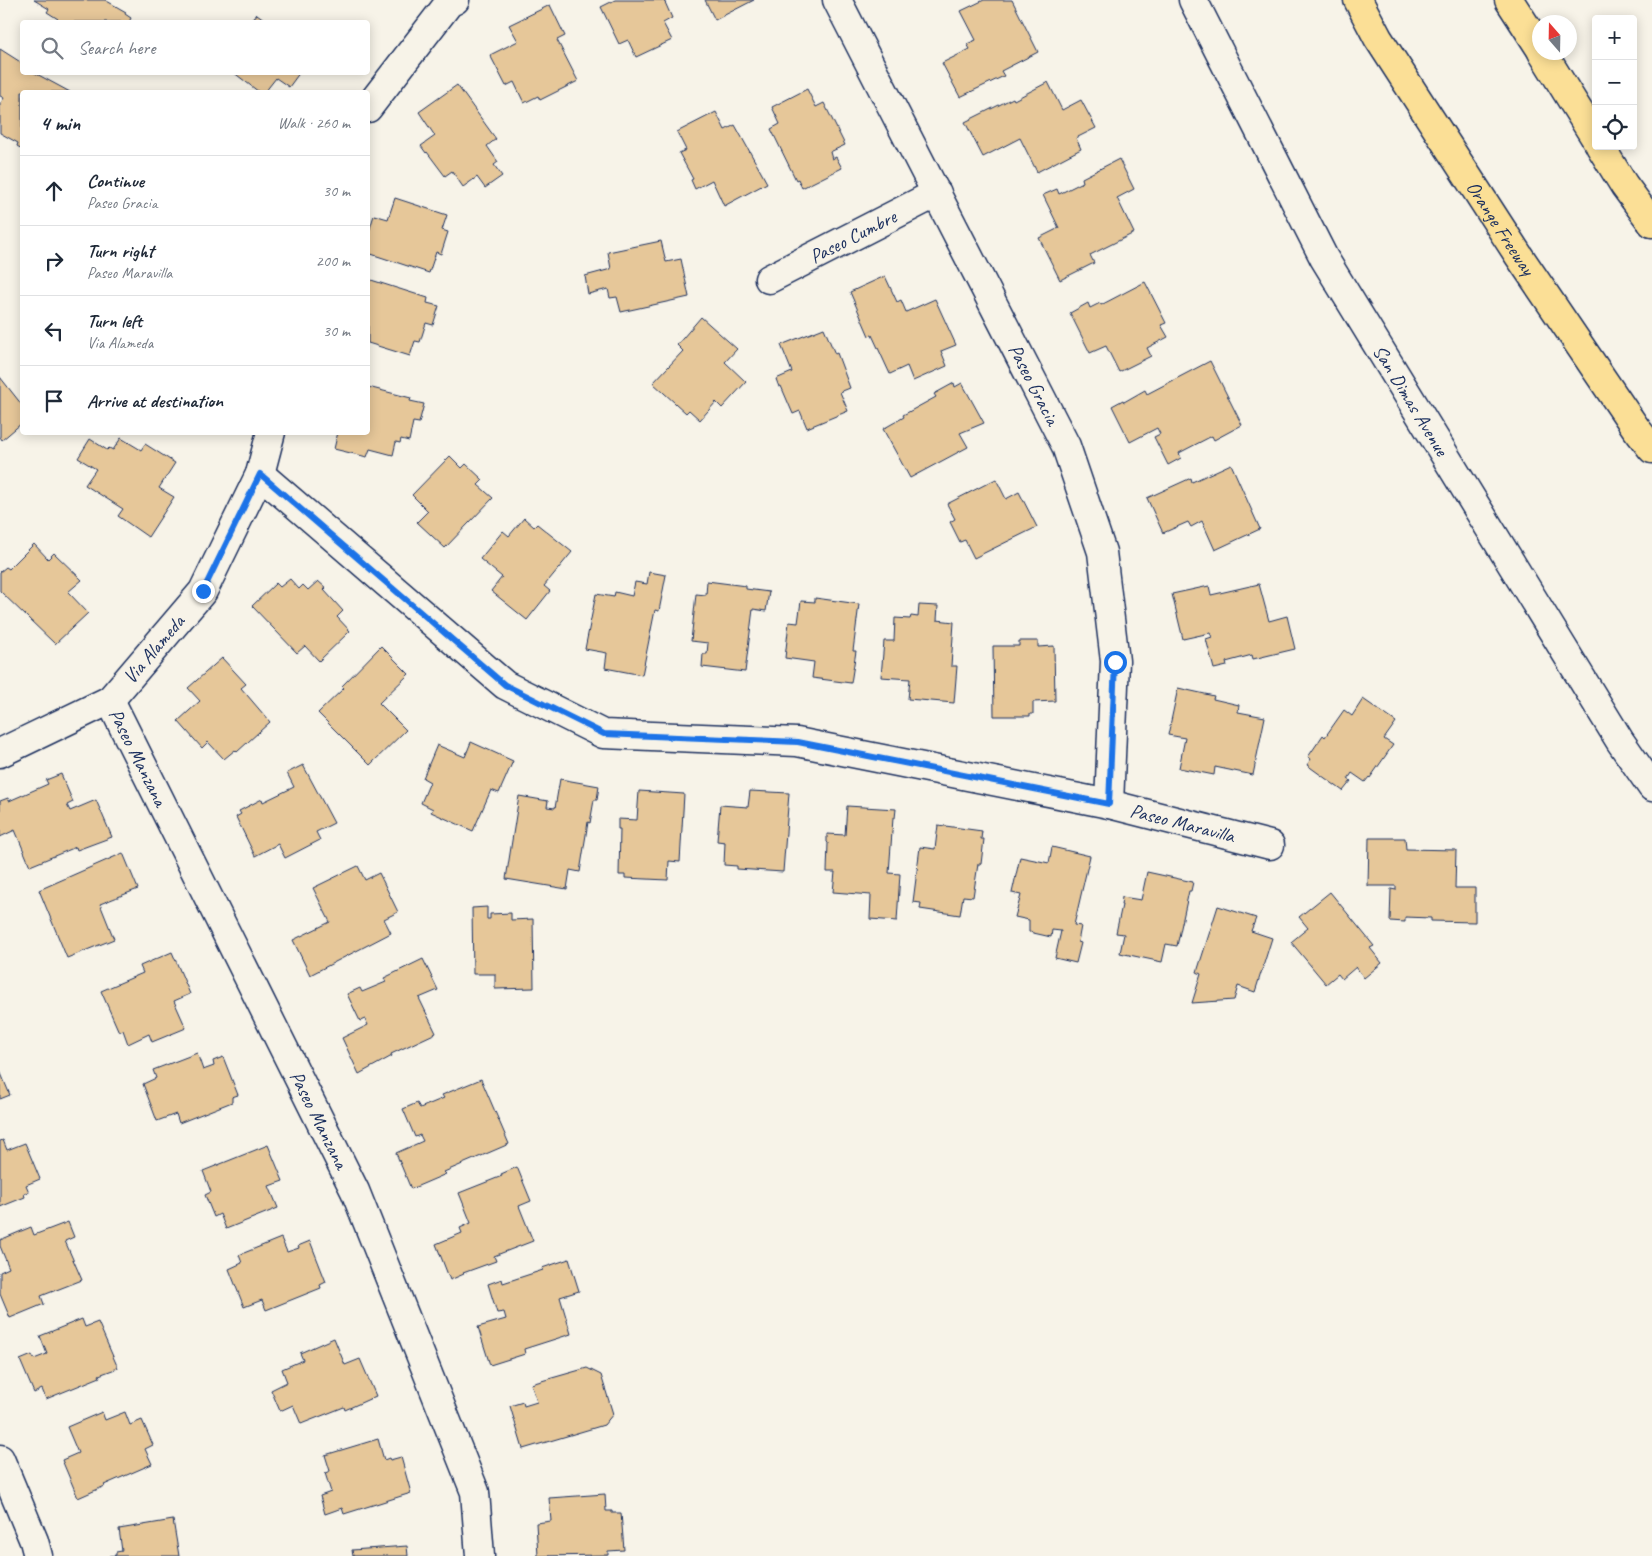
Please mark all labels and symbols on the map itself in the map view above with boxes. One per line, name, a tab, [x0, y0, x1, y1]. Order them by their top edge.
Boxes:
north arrow	[1532, 15, 1577, 60]
street label: Orange Freeway	[1461, 176, 1542, 282]
street label: Paseo Cumbre	[805, 203, 902, 269]
street label: Paseo Gracia	[1003, 340, 1066, 431]
street label: San Dimas Avenue	[1368, 340, 1455, 461]
route end	[192, 580, 215, 603]
street label: Via Alameda	[117, 608, 191, 689]
route start	[1104, 651, 1127, 674]
street label: Paseo Manzana	[104, 704, 174, 812]
street label: Paseo Maravilla	[1128, 797, 1239, 848]
street label: Paseo Manzana	[285, 1067, 355, 1174]

